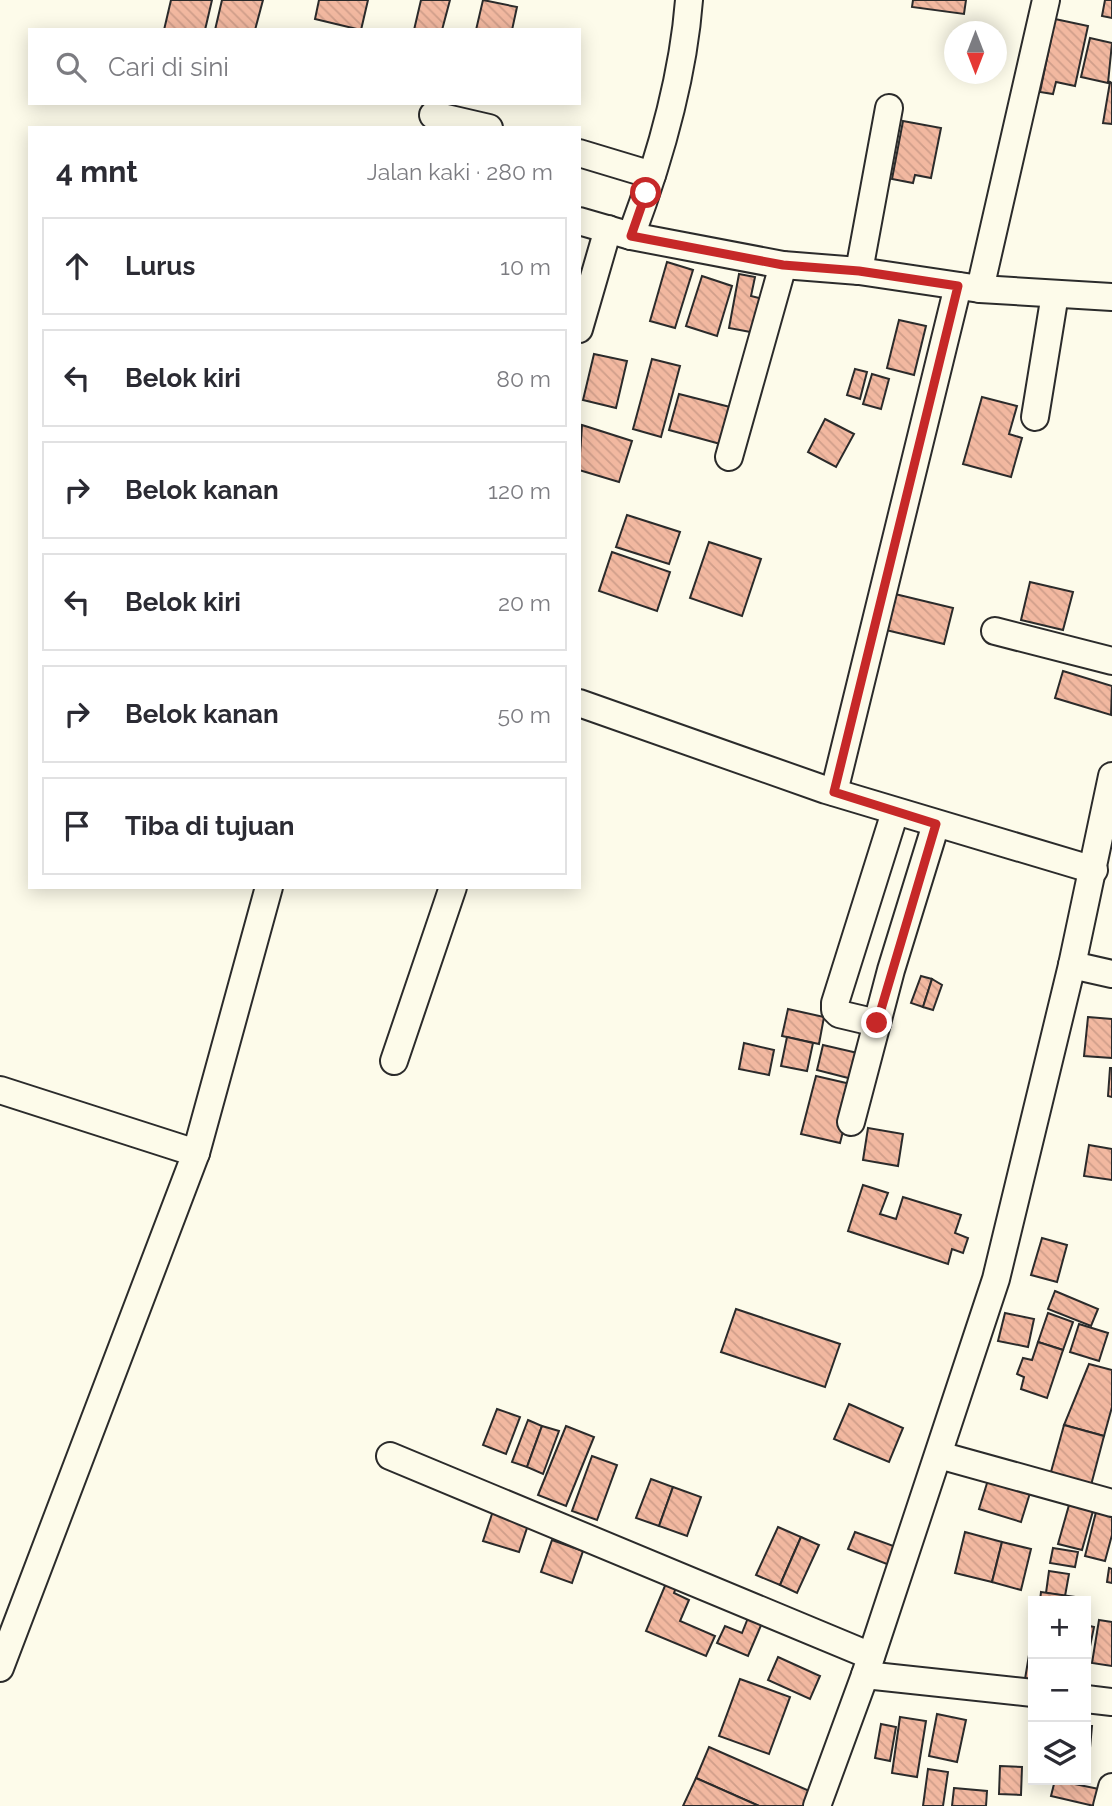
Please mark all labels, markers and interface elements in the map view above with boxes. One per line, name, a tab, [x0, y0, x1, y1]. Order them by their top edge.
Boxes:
north arrow	[944, 21, 1007, 84]
search box	[28, 28, 581, 105]
icon: search	[52, 48, 90, 86]
text: Cari di sini	[108, 52, 229, 82]
text: 4 mnt	[56, 154, 138, 189]
text: Jalan kaki · 280 m	[367, 158, 553, 185]
route start	[630, 177, 661, 208]
icon: ahead	[58, 247, 96, 285]
text: Lurus	[125, 251, 195, 281]
text: 10 m	[500, 253, 551, 280]
icon: left	[58, 359, 96, 397]
text: Belok kiri	[125, 363, 241, 393]
text: 80 m	[496, 365, 551, 392]
icon: right	[58, 471, 96, 509]
text: Belok kanan	[125, 475, 279, 505]
text: 120 m	[488, 477, 551, 504]
icon: left	[58, 583, 96, 621]
text: Belok kiri	[125, 587, 241, 617]
text: 20 m	[498, 589, 551, 616]
icon: right	[58, 695, 96, 733]
text: Belok kanan	[125, 699, 279, 729]
text: 50 m	[497, 701, 551, 728]
icon: arrive	[58, 807, 96, 845]
text: Tiba di tujuan	[125, 811, 295, 841]
route end	[861, 1007, 892, 1038]
map controls	[1028, 1596, 1091, 1785]
button: +	[1028, 1596, 1091, 1659]
button: −	[1028, 1659, 1091, 1722]
button: layers	[1028, 1722, 1091, 1785]

